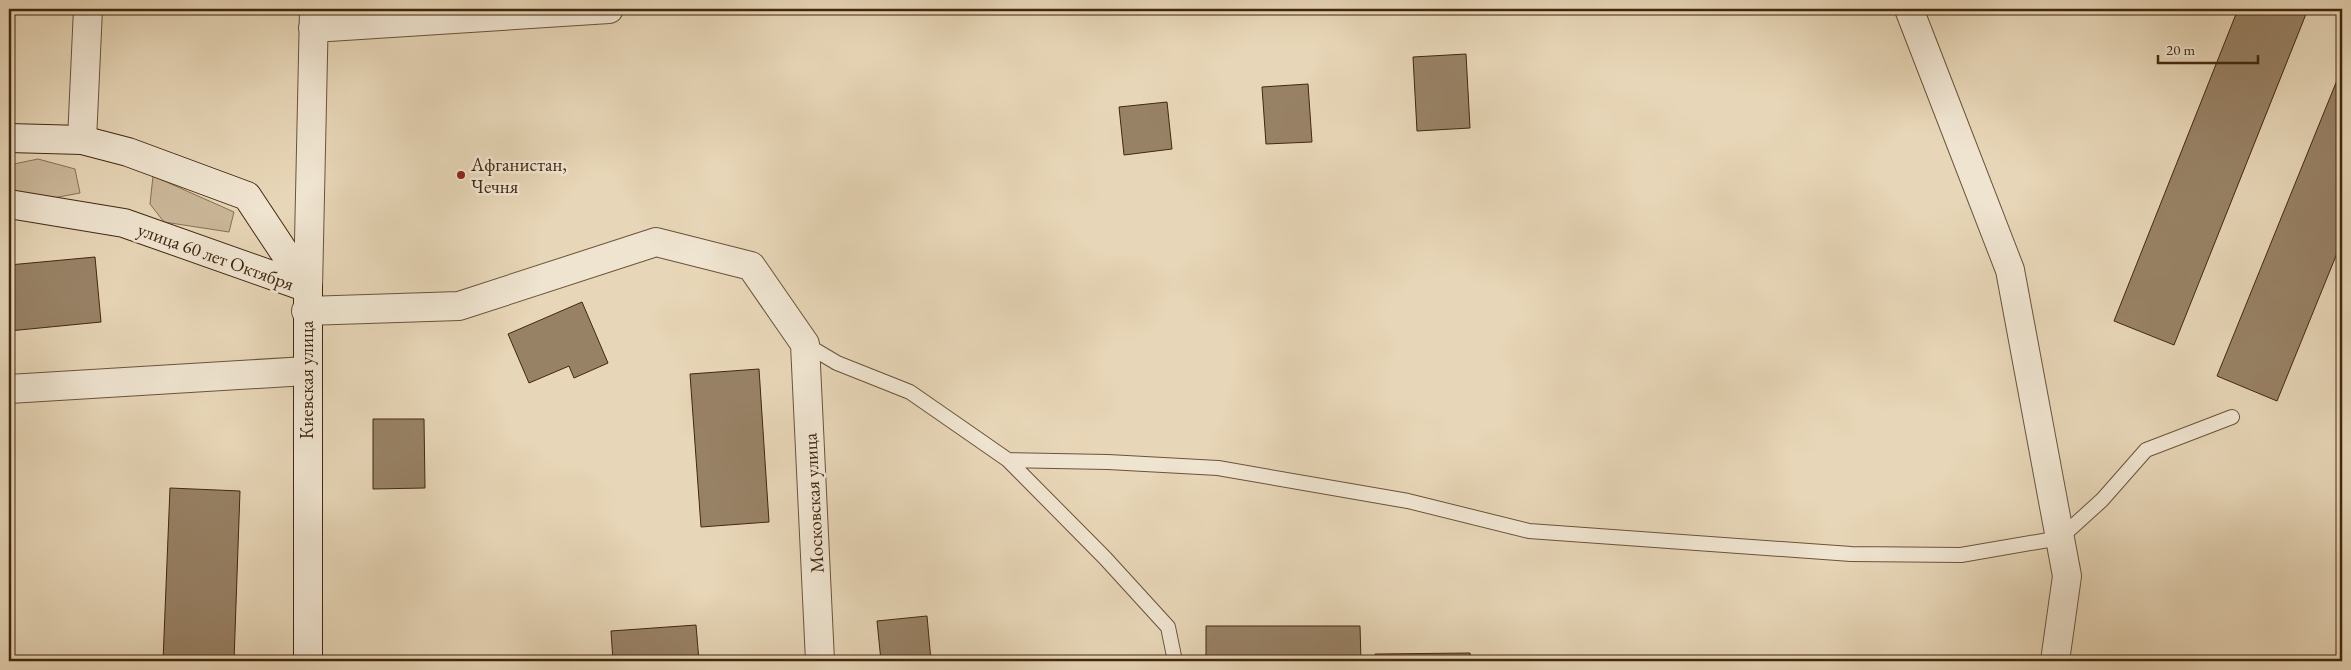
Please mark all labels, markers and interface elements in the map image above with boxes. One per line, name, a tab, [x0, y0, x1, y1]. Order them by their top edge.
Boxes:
scale bar	[2158, 32, 2258, 64]
text: 20 m	[2166, 40, 2195, 59]
place label: Афганистан, Чечня	[470, 152, 567, 199]
marker: Афганистан, Чечня	[455, 169, 467, 181]
street label: улица 60 лет Октября	[134, 217, 298, 297]
street label: Киевская улица	[294, 320, 319, 439]
street label: Московская улица	[797, 432, 830, 574]

